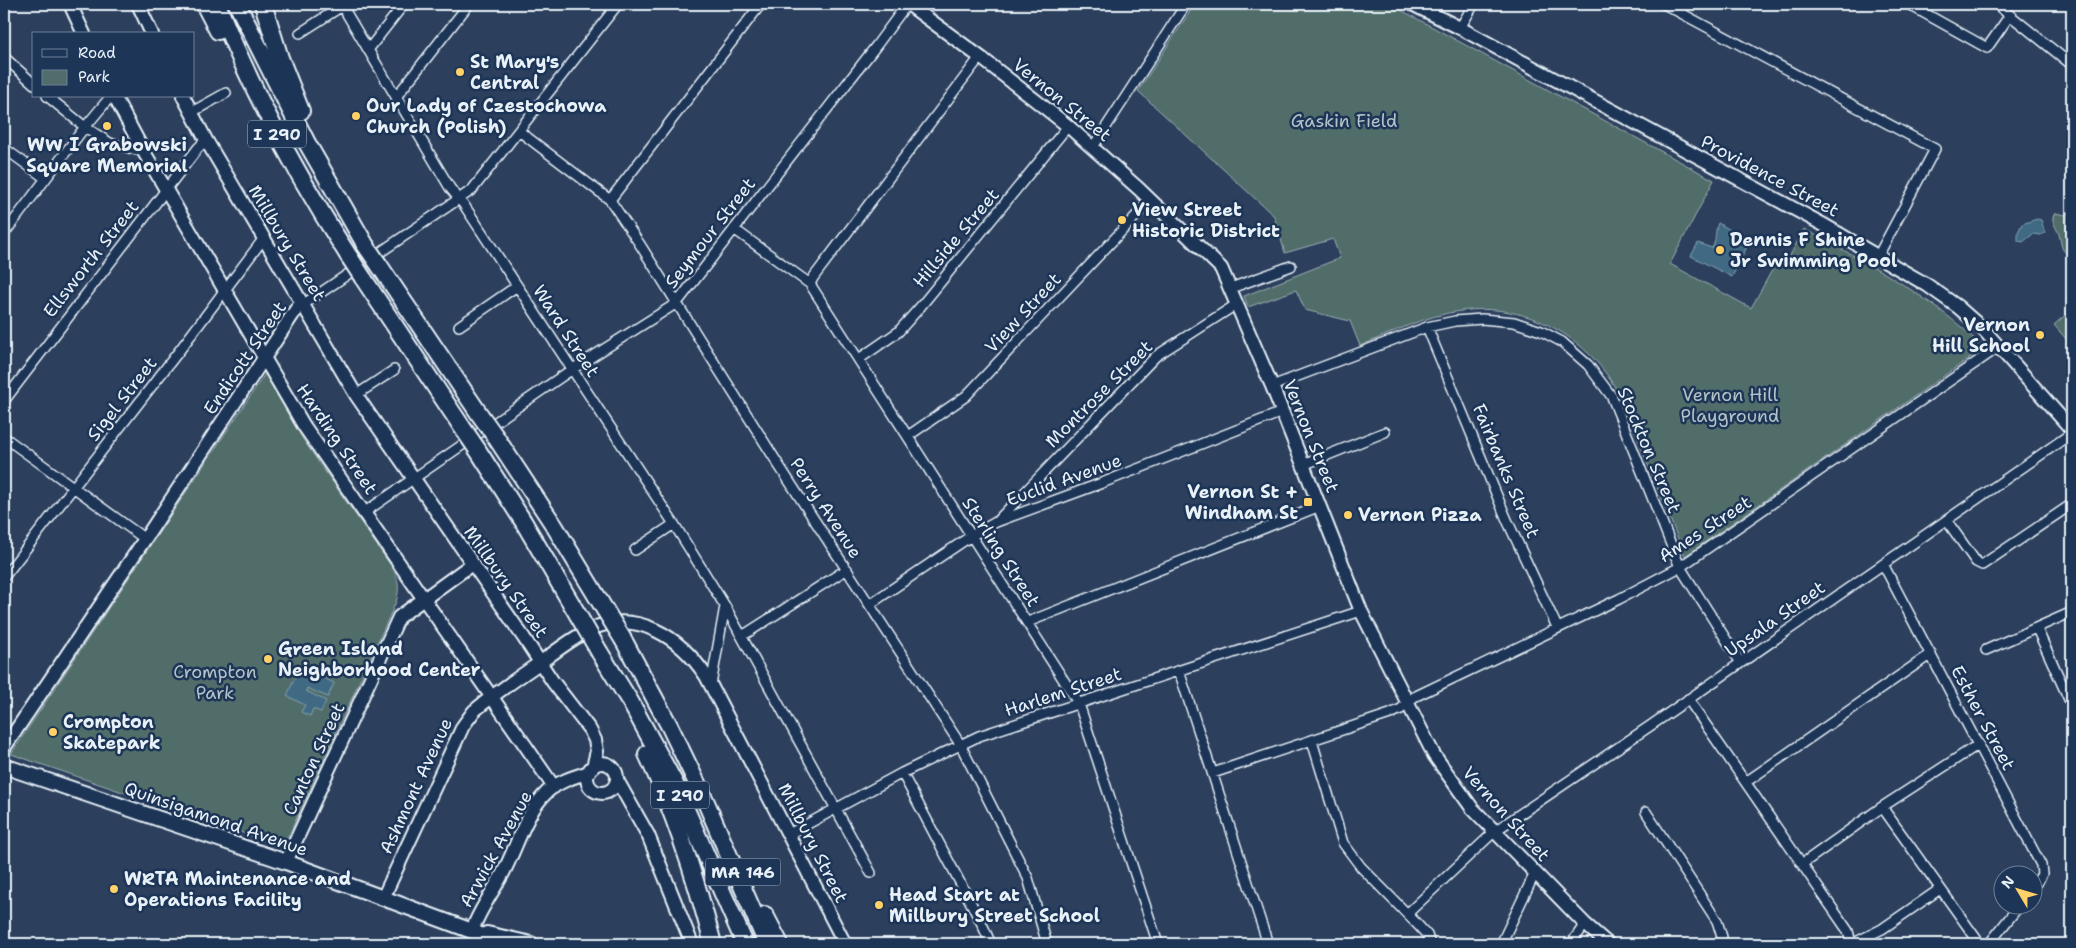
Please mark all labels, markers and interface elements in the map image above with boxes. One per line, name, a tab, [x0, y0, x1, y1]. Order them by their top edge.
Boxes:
legend	[32, 32, 195, 98]
text: Road	[78, 43, 116, 63]
place label: St Mary's Central	[470, 50, 559, 95]
street label: Vernon Street	[1008, 53, 1116, 147]
marker: St Mary's Central	[454, 66, 466, 78]
text: Park	[78, 67, 110, 87]
place label: Our Lady of Czestochowa Church (Polish)	[366, 94, 607, 139]
park label: Gaskin Field	[1291, 109, 1397, 133]
marker: Our Lady of Czestochowa Church (Polish)	[350, 110, 362, 122]
marker: WW I Grabowski Square Memorial	[101, 120, 113, 132]
road number: I 290	[248, 120, 306, 148]
street label: Providence Street	[1697, 129, 1843, 223]
place label: WW I Grabowski Square Memorial	[26, 133, 188, 178]
street label: Seymour Street	[659, 173, 761, 293]
street label: Millbury Street	[243, 180, 331, 306]
street label: Hillside Street	[907, 183, 1005, 293]
street label: Ellsworth Street	[38, 195, 144, 322]
place label: View Street Historic District	[1132, 198, 1280, 243]
marker: View Street Historic District	[1116, 214, 1128, 226]
place label: Dennis F Shine Jr Swimming Pool	[1730, 228, 1897, 273]
marker: Dennis F Shine Jr Swimming Pool	[1714, 244, 1726, 256]
street label: View Street	[980, 268, 1066, 358]
street label: Ward Street	[527, 280, 605, 382]
street label: Endicott Street	[198, 297, 292, 419]
place label: Vernon Hill School	[1932, 313, 2030, 358]
marker: Vernon Hill School	[2034, 329, 2046, 341]
street label: Montrose Street	[1040, 335, 1158, 453]
street label: Sigel Street	[82, 352, 162, 446]
street label: Vernon Street	[1277, 376, 1345, 496]
street label: Harding Street	[291, 379, 383, 499]
street label: Stockton Street	[1612, 383, 1686, 517]
park label: Vernon Hill Playground	[1681, 383, 1779, 428]
street label: Fairbanks Street	[1467, 400, 1545, 542]
street label: Euclid Avenue	[1003, 448, 1125, 512]
street label: Perry Avenue	[784, 453, 868, 563]
place label: Vernon St + Windham St	[1185, 480, 1298, 525]
street label: Ames Street	[1654, 490, 1756, 568]
street label: Sterling Street	[957, 493, 1045, 612]
marker: Vernon St + Windham St	[1302, 496, 1314, 508]
place label: Vernon Pizza	[1358, 503, 1482, 527]
marker: Vernon Pizza	[1342, 509, 1354, 521]
street label: Millbury Street	[458, 521, 554, 643]
street label: Upsala Street	[1720, 575, 1830, 663]
place label: Green Island Neighborhood Center	[278, 637, 481, 682]
marker: Green Island Neighborhood Center	[262, 653, 274, 665]
park label: Crompton Park	[173, 660, 257, 705]
street label: Esther Street	[1945, 661, 2021, 775]
street label: Harlem Street	[1001, 662, 1125, 722]
street label: Canton Street	[278, 699, 351, 819]
place label: Crompton Skatepark	[63, 710, 160, 755]
street label: Ashmont Avenue	[374, 714, 458, 858]
marker: Crompton Skatepark	[47, 726, 59, 738]
street label: Vernon Street	[1457, 761, 1555, 867]
street label: Quinsigamond Avenue	[121, 776, 311, 862]
street label: Millbury Street	[772, 779, 854, 907]
road number: I 290	[651, 782, 709, 808]
street label: Arwick Avenue	[454, 786, 538, 912]
road number: MA 146	[706, 859, 780, 886]
north arrow	[1994, 866, 2044, 916]
place label: WRTA Maintenance and Operations Facility	[124, 867, 351, 912]
text: N	[1997, 872, 2018, 892]
marker: WRTA Maintenance and Operations Facility	[108, 883, 120, 895]
place label: Head Start at Millbury Street School	[889, 883, 1100, 928]
marker: Head Start at Millbury Street School	[873, 899, 885, 911]

